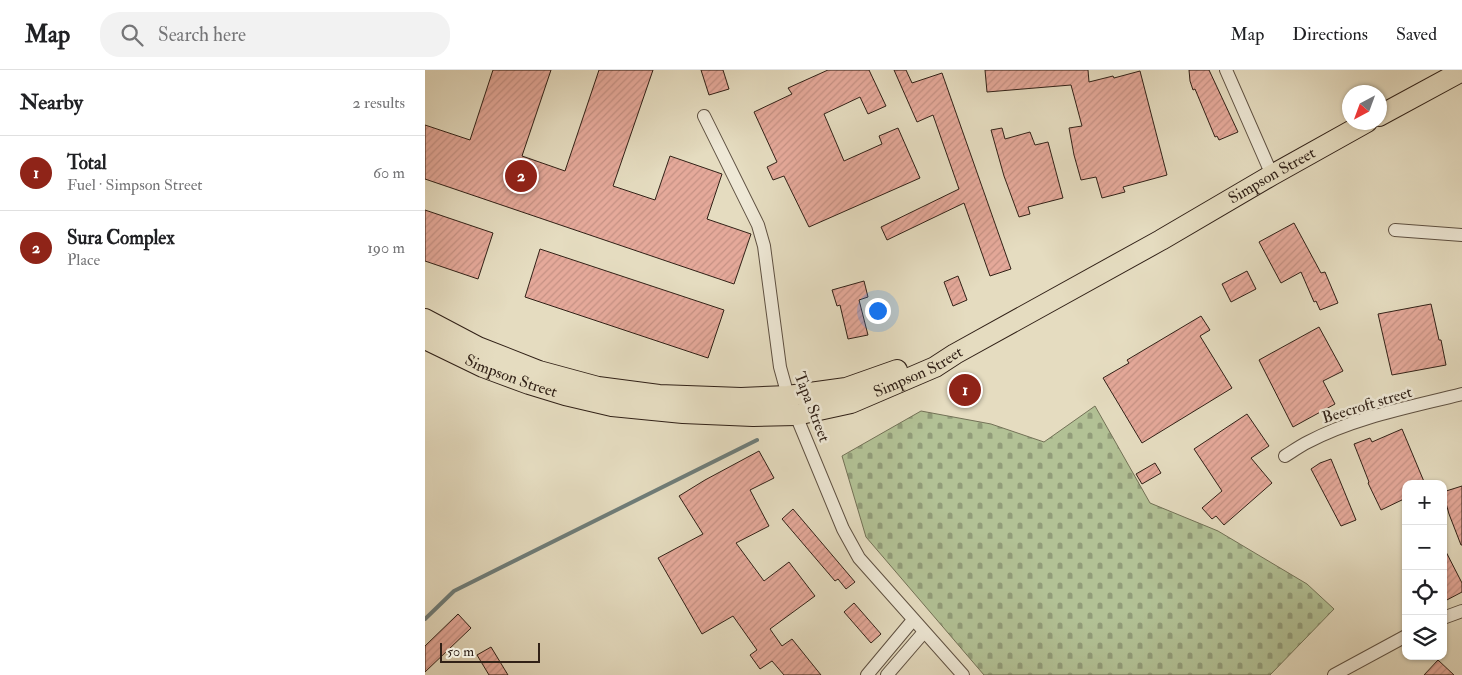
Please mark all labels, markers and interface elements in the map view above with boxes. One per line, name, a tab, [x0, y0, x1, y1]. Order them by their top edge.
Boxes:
search box	[100, 12, 450, 57]
text: Map	[25, 19, 70, 50]
icon: search	[118, 21, 146, 49]
text: Search here	[158, 23, 246, 47]
text: Map	[1231, 23, 1264, 46]
text: Directions	[1292, 23, 1368, 46]
text: Saved	[1396, 23, 1437, 46]
north arrow	[1342, 85, 1387, 130]
text: Nearby	[20, 89, 83, 116]
text: 2 results	[352, 93, 405, 113]
street label: Simpson Street	[1225, 143, 1319, 208]
text: Total	[67, 151, 107, 175]
pin: 2	[505, 157, 537, 195]
text: 1	[33, 163, 39, 183]
text: 60 m	[373, 163, 405, 183]
text: Fuel · Simpson Street	[67, 175, 203, 195]
text: Sura Complex	[67, 226, 175, 250]
text: 2	[32, 238, 40, 258]
text: 190 m	[367, 238, 405, 258]
text: Place	[67, 250, 100, 270]
your location	[865, 298, 891, 324]
street label: Simpson Street	[870, 342, 966, 402]
street label: Simpson Street	[462, 350, 560, 402]
street label: Tapa Street	[789, 369, 834, 445]
pin: 1	[949, 371, 981, 409]
street label: Beecroft street	[1320, 382, 1414, 428]
map controls	[1402, 480, 1447, 660]
button: +	[1402, 480, 1447, 525]
button: −	[1402, 525, 1447, 570]
button: locate	[1402, 570, 1447, 615]
button: layers	[1402, 615, 1447, 660]
scale bar	[440, 640, 540, 663]
text: 50 m	[447, 643, 474, 660]

